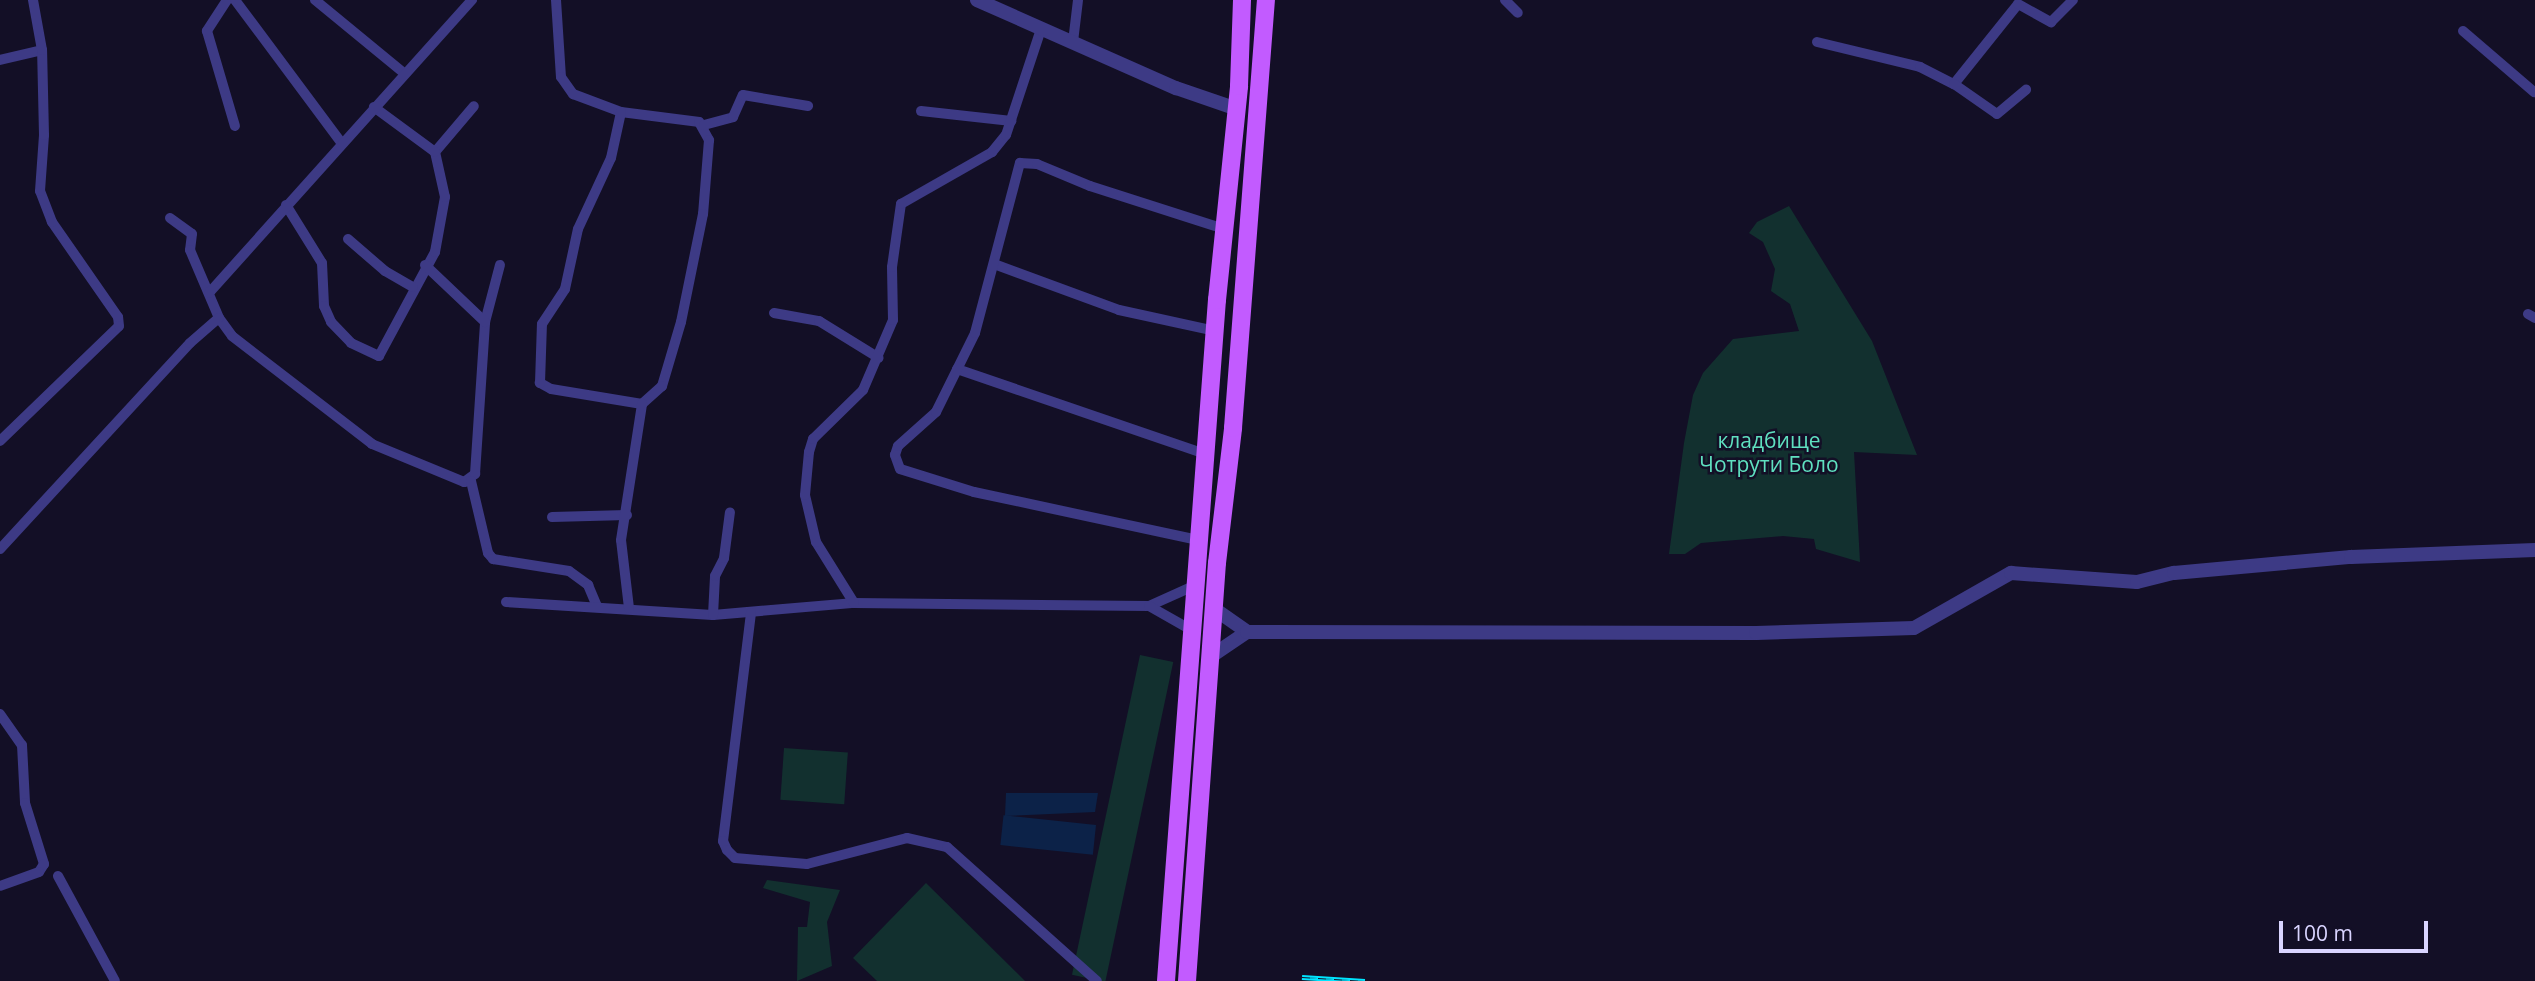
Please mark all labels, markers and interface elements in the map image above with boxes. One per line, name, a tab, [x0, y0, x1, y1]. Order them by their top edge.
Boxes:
park label: кладбище Чотрути Боло	[1699, 427, 1839, 477]
scale bar	[2283, 908, 2432, 952]
text: 100 m	[2292, 919, 2353, 947]

